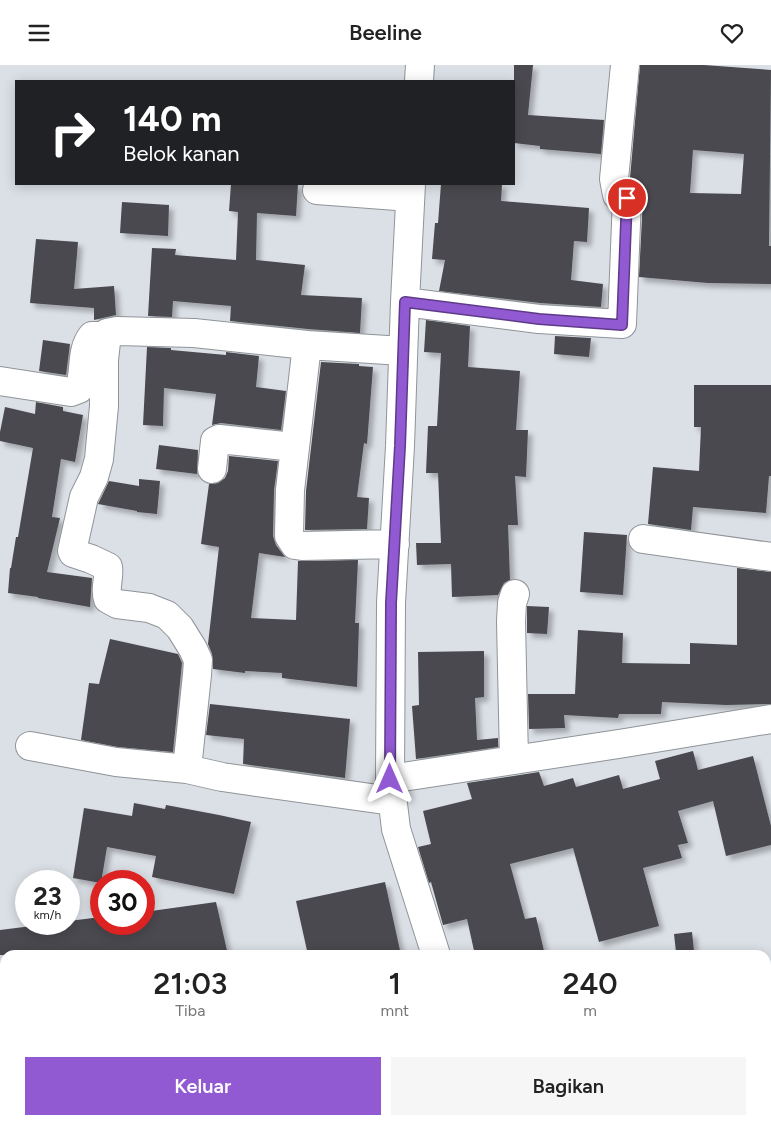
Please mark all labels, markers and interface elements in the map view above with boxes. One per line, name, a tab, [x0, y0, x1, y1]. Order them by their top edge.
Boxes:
icon: menu	[25, 19, 53, 47]
text: Beeline	[349, 19, 422, 46]
icon: heart	[718, 19, 746, 47]
text: 140 m	[123, 98, 221, 140]
icon: right	[40, 100, 105, 165]
text: Belok kanan	[123, 140, 240, 167]
pin	[606, 177, 648, 219]
icon: arrive	[613, 184, 641, 212]
position arrow	[363, 752, 415, 804]
speed limit sign: 30	[90, 870, 155, 935]
text: 23	[33, 881, 62, 911]
text: km/h	[34, 908, 61, 922]
text: 21:03	[153, 965, 227, 1002]
text: 1	[389, 965, 401, 1002]
text: 240	[562, 965, 618, 1002]
text: Tiba	[175, 1001, 205, 1020]
text: mnt	[381, 1001, 409, 1020]
text: m	[583, 1001, 597, 1020]
button: Keluar	[25, 1057, 381, 1115]
button: Bagikan	[391, 1057, 746, 1115]

